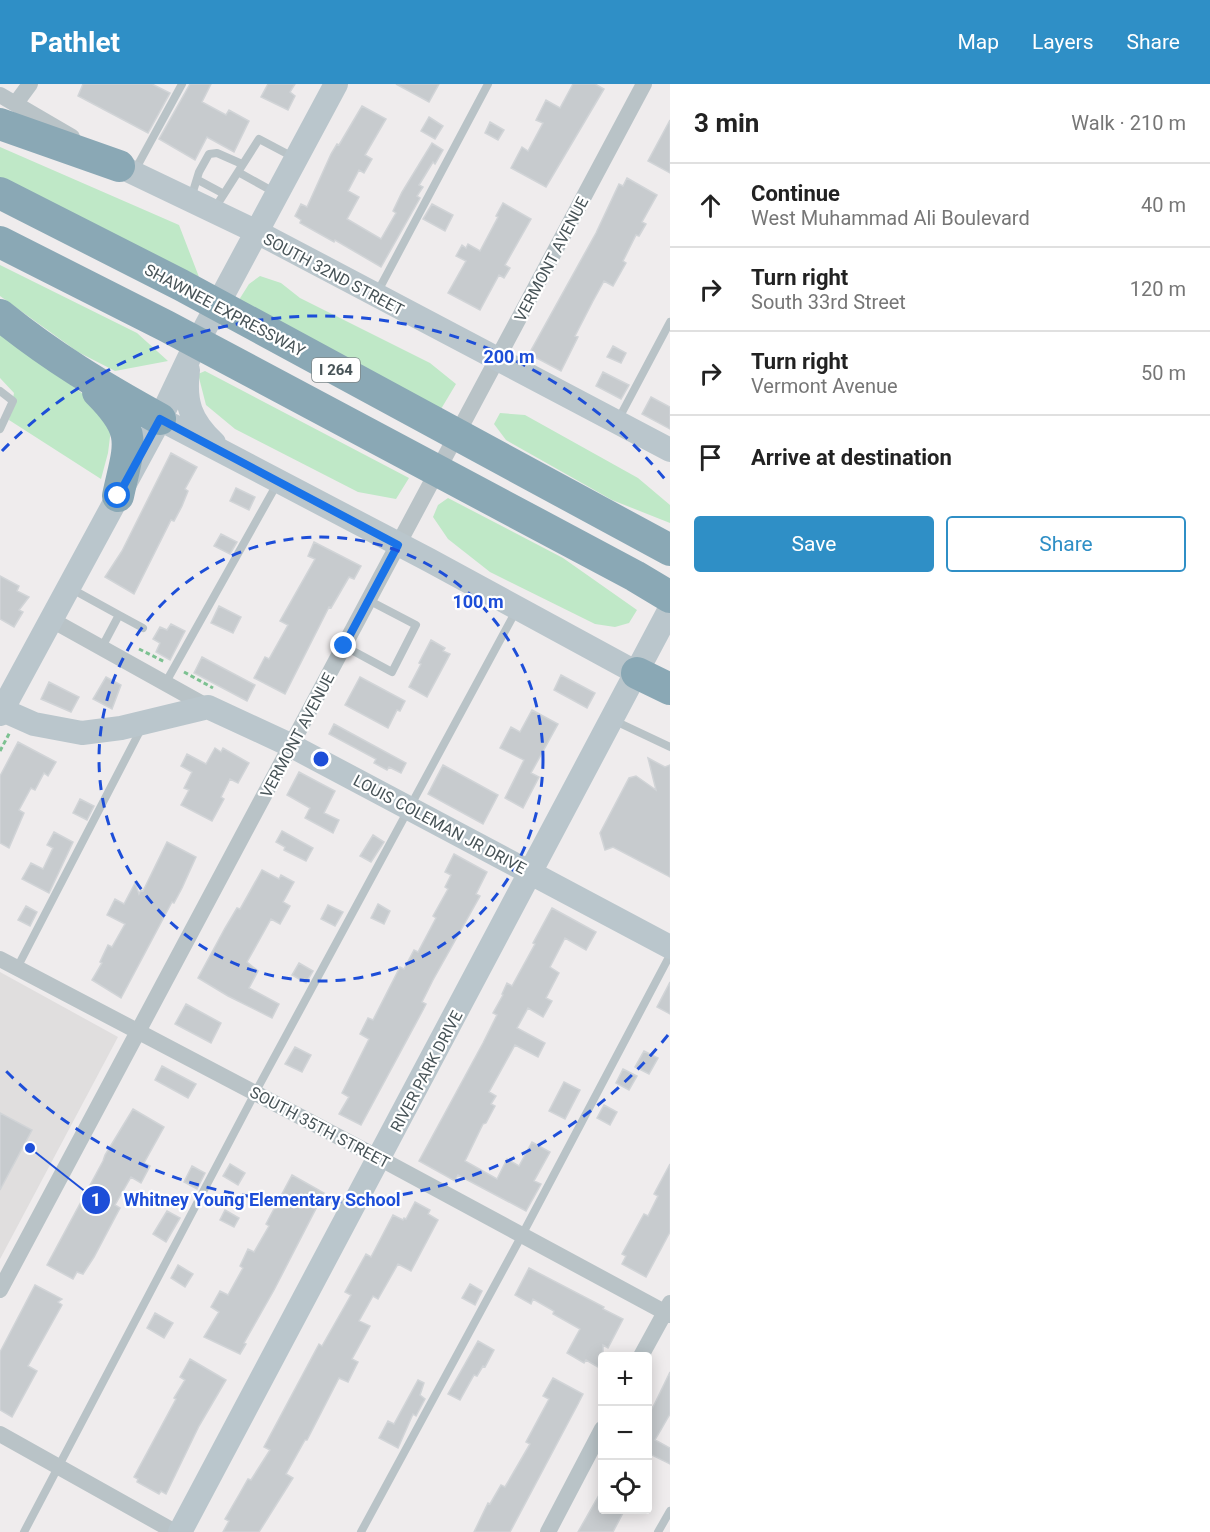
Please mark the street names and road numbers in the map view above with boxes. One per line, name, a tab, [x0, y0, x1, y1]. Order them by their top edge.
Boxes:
street label: VERMONT AVENUE	[511, 194, 592, 325]
street label: SOUTH 32ND STREET	[260, 229, 408, 320]
street label: SHAWNEE EXPRESSWAY	[141, 260, 309, 361]
road number: I 264	[312, 358, 360, 382]
street label: VERMONT AVENUE	[257, 670, 338, 801]
street label: LOUIS COLEMAN JR DRIVE	[350, 771, 529, 878]
street label: RIVER PARK DRIVE	[386, 1007, 466, 1135]
street label: SOUTH 35TH STREET	[247, 1083, 393, 1173]

